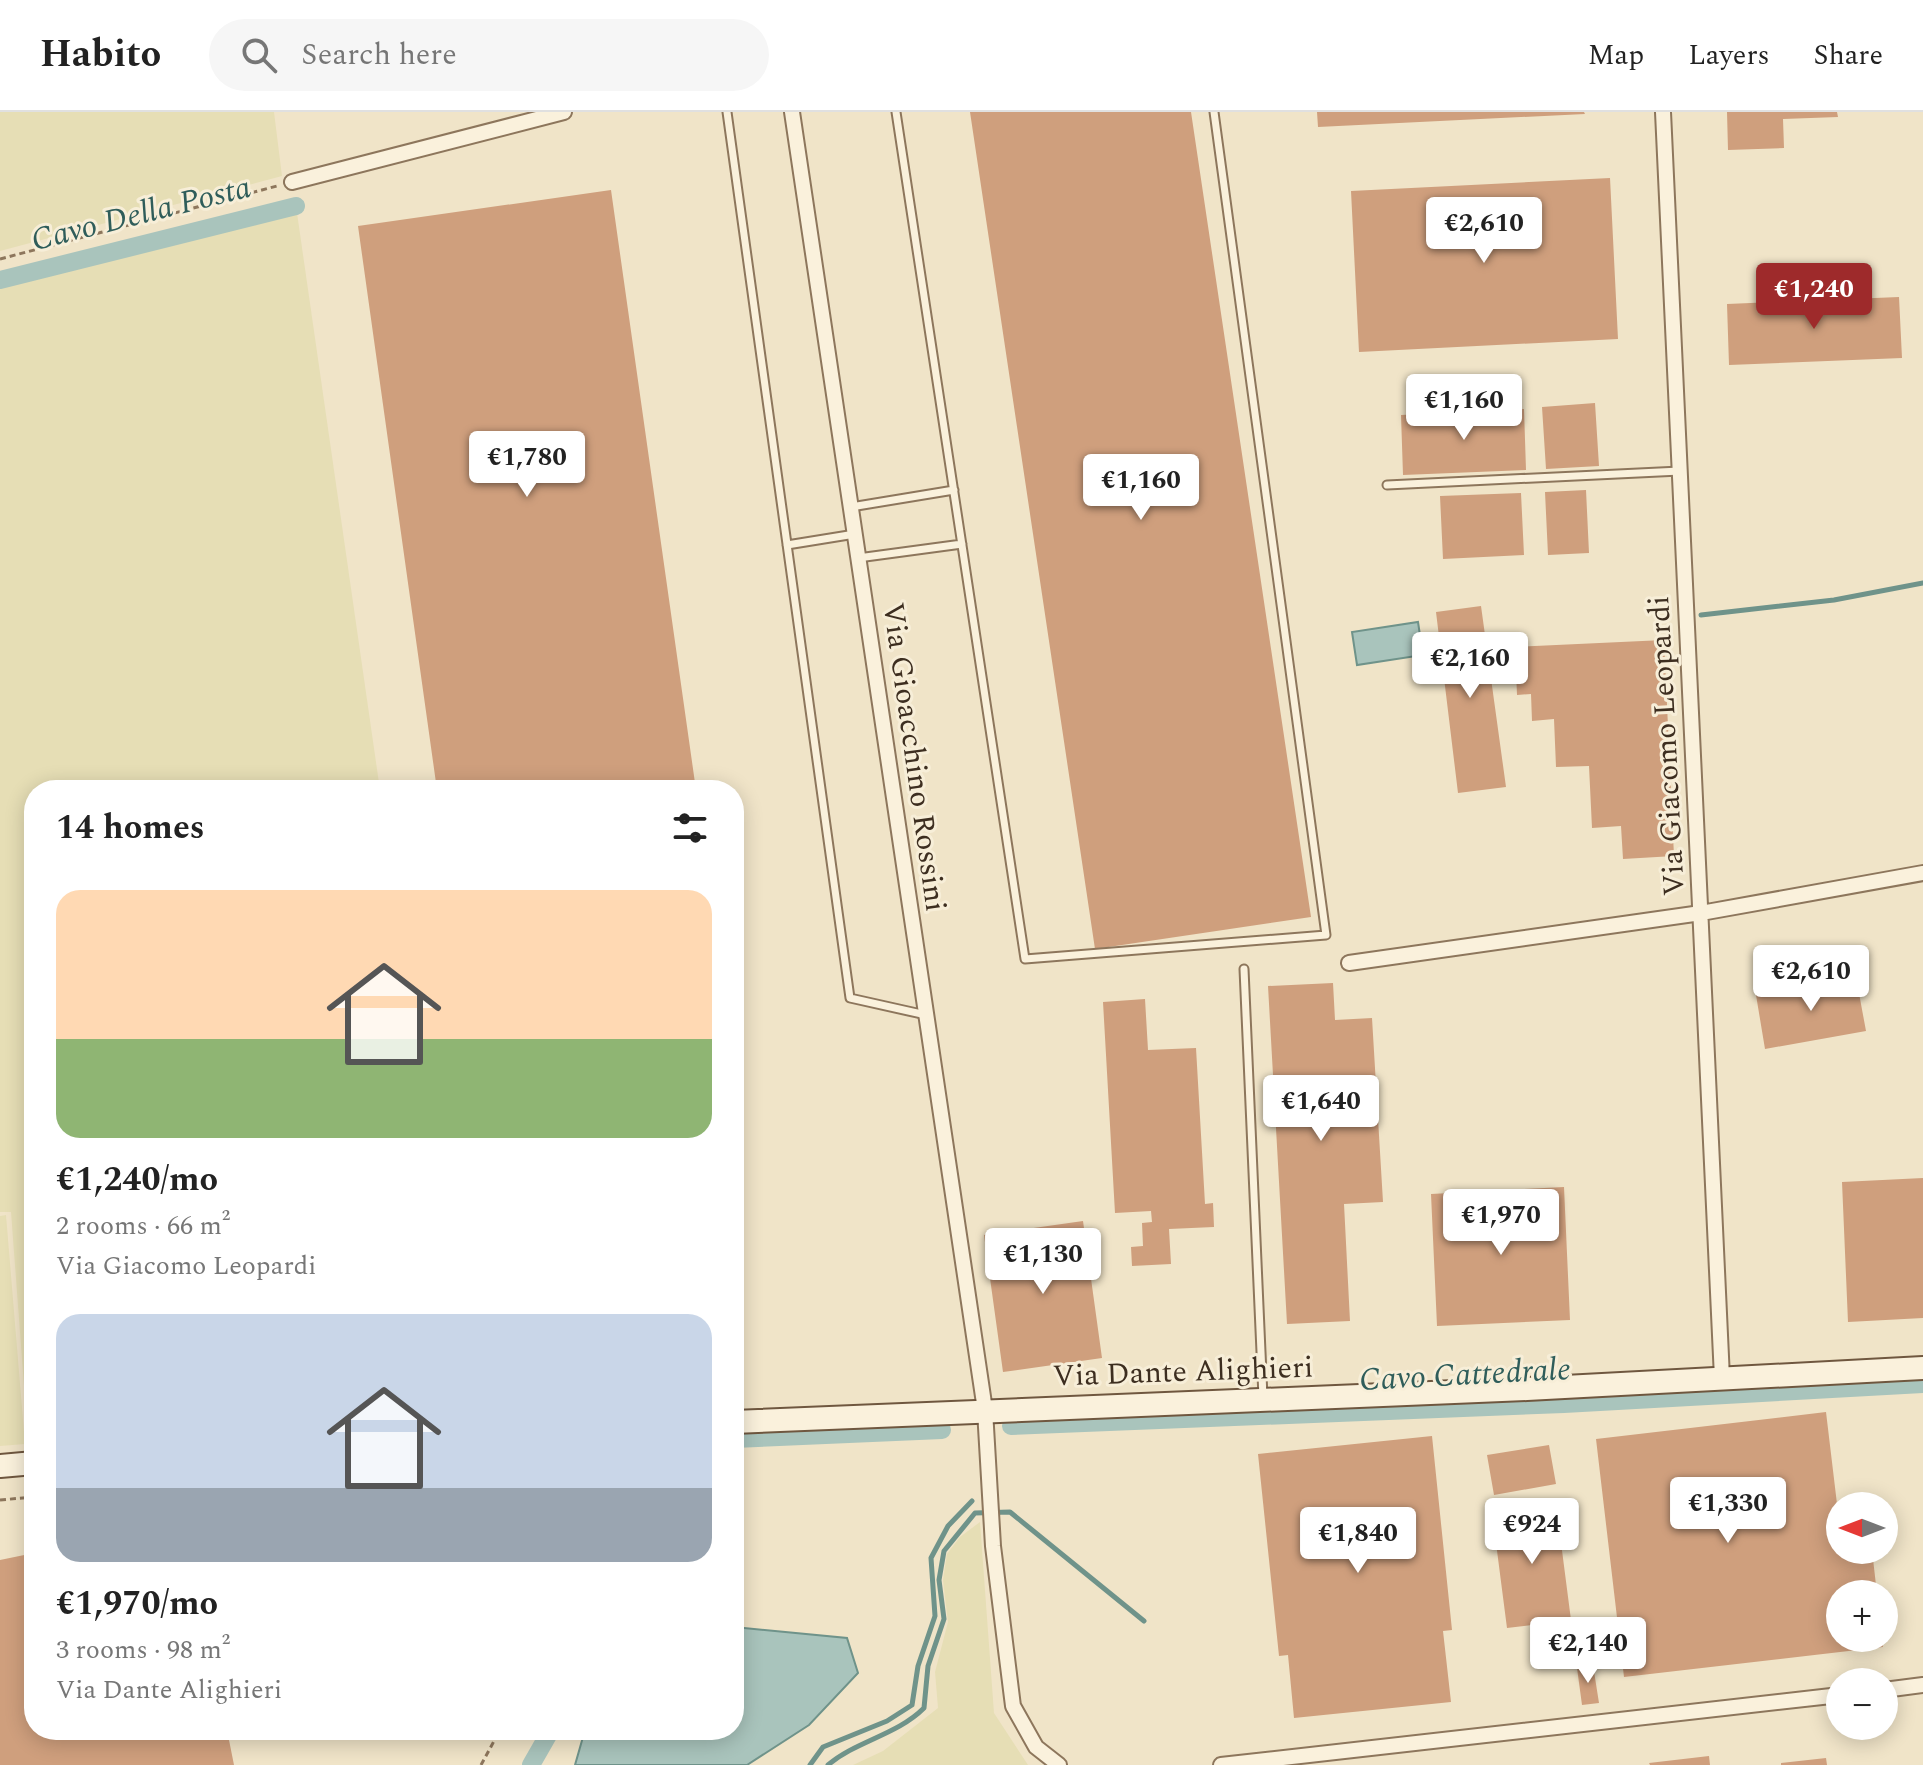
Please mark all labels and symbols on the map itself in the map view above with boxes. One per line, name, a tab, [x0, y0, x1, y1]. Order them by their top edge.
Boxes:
water label: Cavo Della Posta	[26, 163, 256, 265]
pin: €2,610	[1419, 197, 1549, 265]
pin: €1,240	[1749, 263, 1879, 331]
pin: €1,160	[1399, 374, 1529, 442]
pin: €1,780	[462, 431, 592, 499]
pin: €1,160	[1076, 454, 1206, 522]
street label: Via Giacomo Leopardi	[1636, 595, 1698, 897]
street label: Via Gioacchino Rossini	[870, 600, 958, 914]
pin: €2,160	[1405, 632, 1535, 700]
pin: €2,610	[1746, 945, 1876, 1013]
pin: €1,640	[1256, 1075, 1386, 1143]
pin: €1,970	[1436, 1189, 1566, 1257]
pin: €1,130	[978, 1228, 1108, 1296]
street label: Via Dante Alighieri	[1052, 1344, 1314, 1400]
water label: Cavo Cattedrale	[1358, 1345, 1572, 1405]
pin: €1,330	[1663, 1477, 1793, 1545]
north arrow	[1826, 1492, 1898, 1564]
pin: €924	[1485, 1498, 1579, 1566]
pin: €1,840	[1293, 1507, 1423, 1575]
pin: €2,140	[1523, 1617, 1653, 1685]

